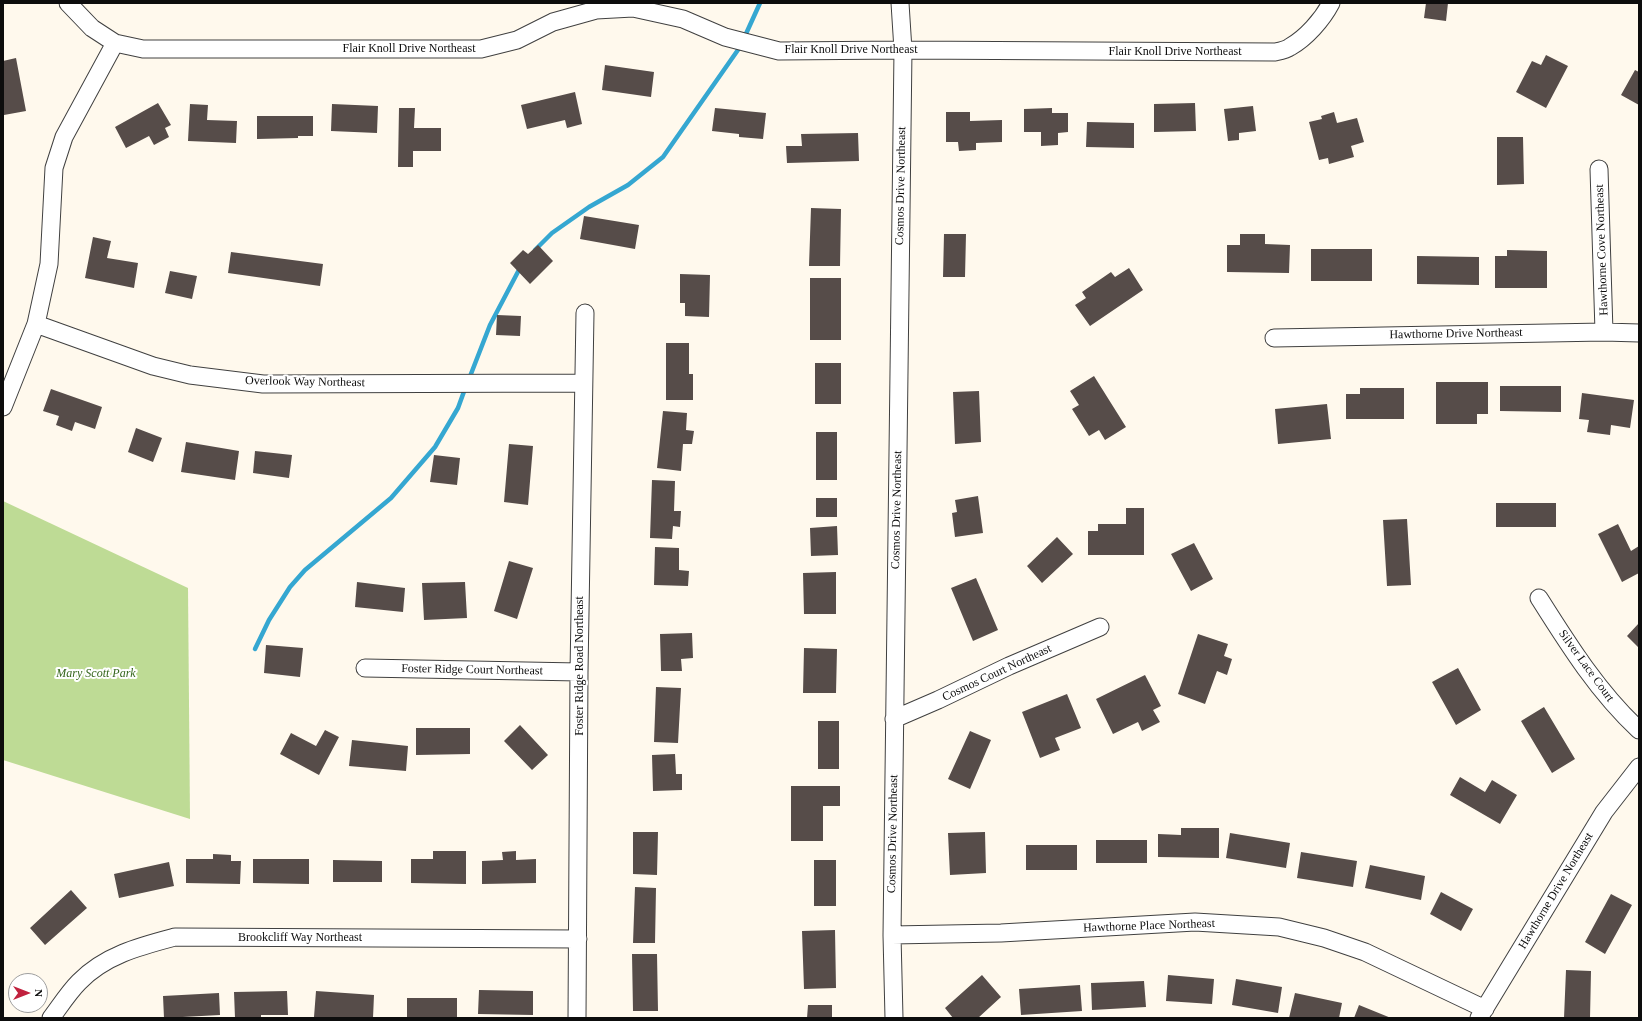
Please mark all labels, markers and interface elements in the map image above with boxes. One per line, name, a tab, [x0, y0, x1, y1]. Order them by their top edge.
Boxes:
street label: Flair Knoll Drive Northeast	[343, 42, 475, 56]
street label: Flair Knoll Drive Northeast	[785, 43, 917, 57]
street label: Flair Knoll Drive Northeast	[1109, 45, 1241, 59]
street label: Cosmos Drive Northeast	[893, 127, 909, 245]
street label: Hawthorne Cove Northeast	[1593, 184, 1611, 316]
street label: Hawthorne Drive Northeast	[1389, 326, 1523, 342]
street label: Overlook Way Northeast	[245, 374, 365, 390]
street label: Cosmos Drive Northeast	[889, 451, 905, 569]
street label: Foster Ridge Road Northeast	[573, 596, 587, 736]
street label: Silver Lace Court	[1555, 627, 1617, 705]
street label: Cosmos Court Northeast	[940, 641, 1054, 705]
street label: Foster Ridge Court Northeast	[401, 662, 543, 678]
park label: Mary Scott Park	[56, 667, 136, 681]
street label: Cosmos Drive Northeast	[885, 775, 901, 893]
street label: Hawthorne Drive Northeast	[1516, 830, 1596, 952]
street label: Hawthorne Place Northeast	[1083, 917, 1215, 935]
street label: Brookcliff Way Northeast	[238, 931, 362, 945]
north arrow	[8, 973, 48, 1013]
text: N	[33, 989, 45, 997]

